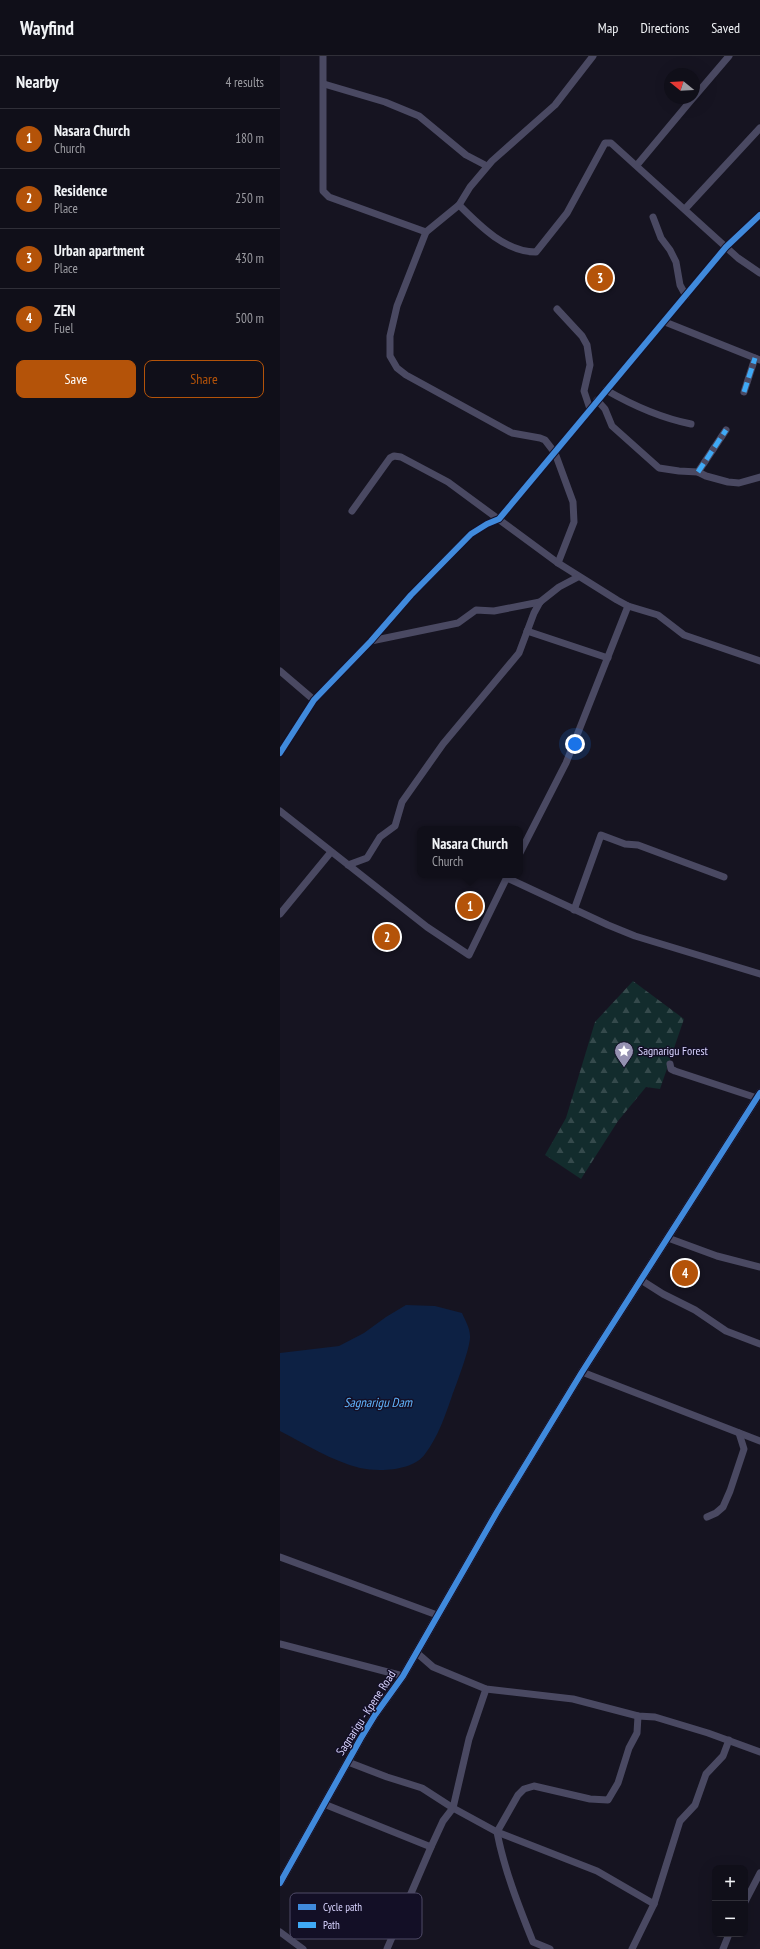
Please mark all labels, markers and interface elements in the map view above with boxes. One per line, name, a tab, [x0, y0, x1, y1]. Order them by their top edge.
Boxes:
text: Wayfind	[20, 16, 74, 40]
text: Map	[598, 19, 618, 37]
text: Directions	[640, 19, 689, 37]
text: Saved	[711, 19, 740, 37]
north arrow	[664, 68, 700, 104]
text: Nearby	[16, 71, 59, 93]
text: 4 results	[225, 74, 264, 91]
text: Nasara Church	[54, 121, 130, 140]
text: 1	[26, 130, 32, 147]
text: 180 m	[235, 130, 264, 147]
text: Church	[54, 140, 85, 157]
text: Residence	[54, 181, 107, 200]
text: 2	[26, 190, 32, 207]
text: 250 m	[235, 190, 264, 207]
text: Place	[54, 200, 78, 217]
text: Urban apartment	[54, 241, 144, 260]
text: 3	[26, 250, 32, 267]
text: 430 m	[235, 250, 264, 267]
text: Place	[54, 260, 78, 277]
pin: 3	[587, 263, 613, 293]
text: ZEN	[54, 301, 75, 320]
text: 4	[26, 310, 32, 327]
text: 500 m	[235, 310, 264, 327]
text: Fuel	[54, 320, 73, 337]
button: Save	[16, 360, 136, 398]
button: Share	[144, 360, 264, 398]
your location	[565, 734, 585, 754]
popup	[417, 826, 523, 878]
text: Nasara Church	[432, 834, 508, 853]
text: Church	[432, 853, 463, 870]
pin: 1	[457, 891, 483, 921]
pin: 2	[374, 922, 400, 952]
place icon: Sagnarigu Forest	[613, 1040, 635, 1068]
place label: Sagnarigu Forest	[638, 1043, 708, 1058]
pin: 4	[672, 1258, 698, 1288]
water label: Sagnarigu Dam	[344, 1394, 414, 1411]
street label: Sagnarigu - Kpene Road	[333, 1667, 399, 1758]
map controls	[712, 1865, 748, 1937]
button: +	[712, 1865, 748, 1901]
legend	[290, 1893, 422, 1939]
text: Cycle path	[323, 1900, 362, 1914]
button: −	[712, 1901, 748, 1937]
text: Path	[323, 1918, 340, 1932]

